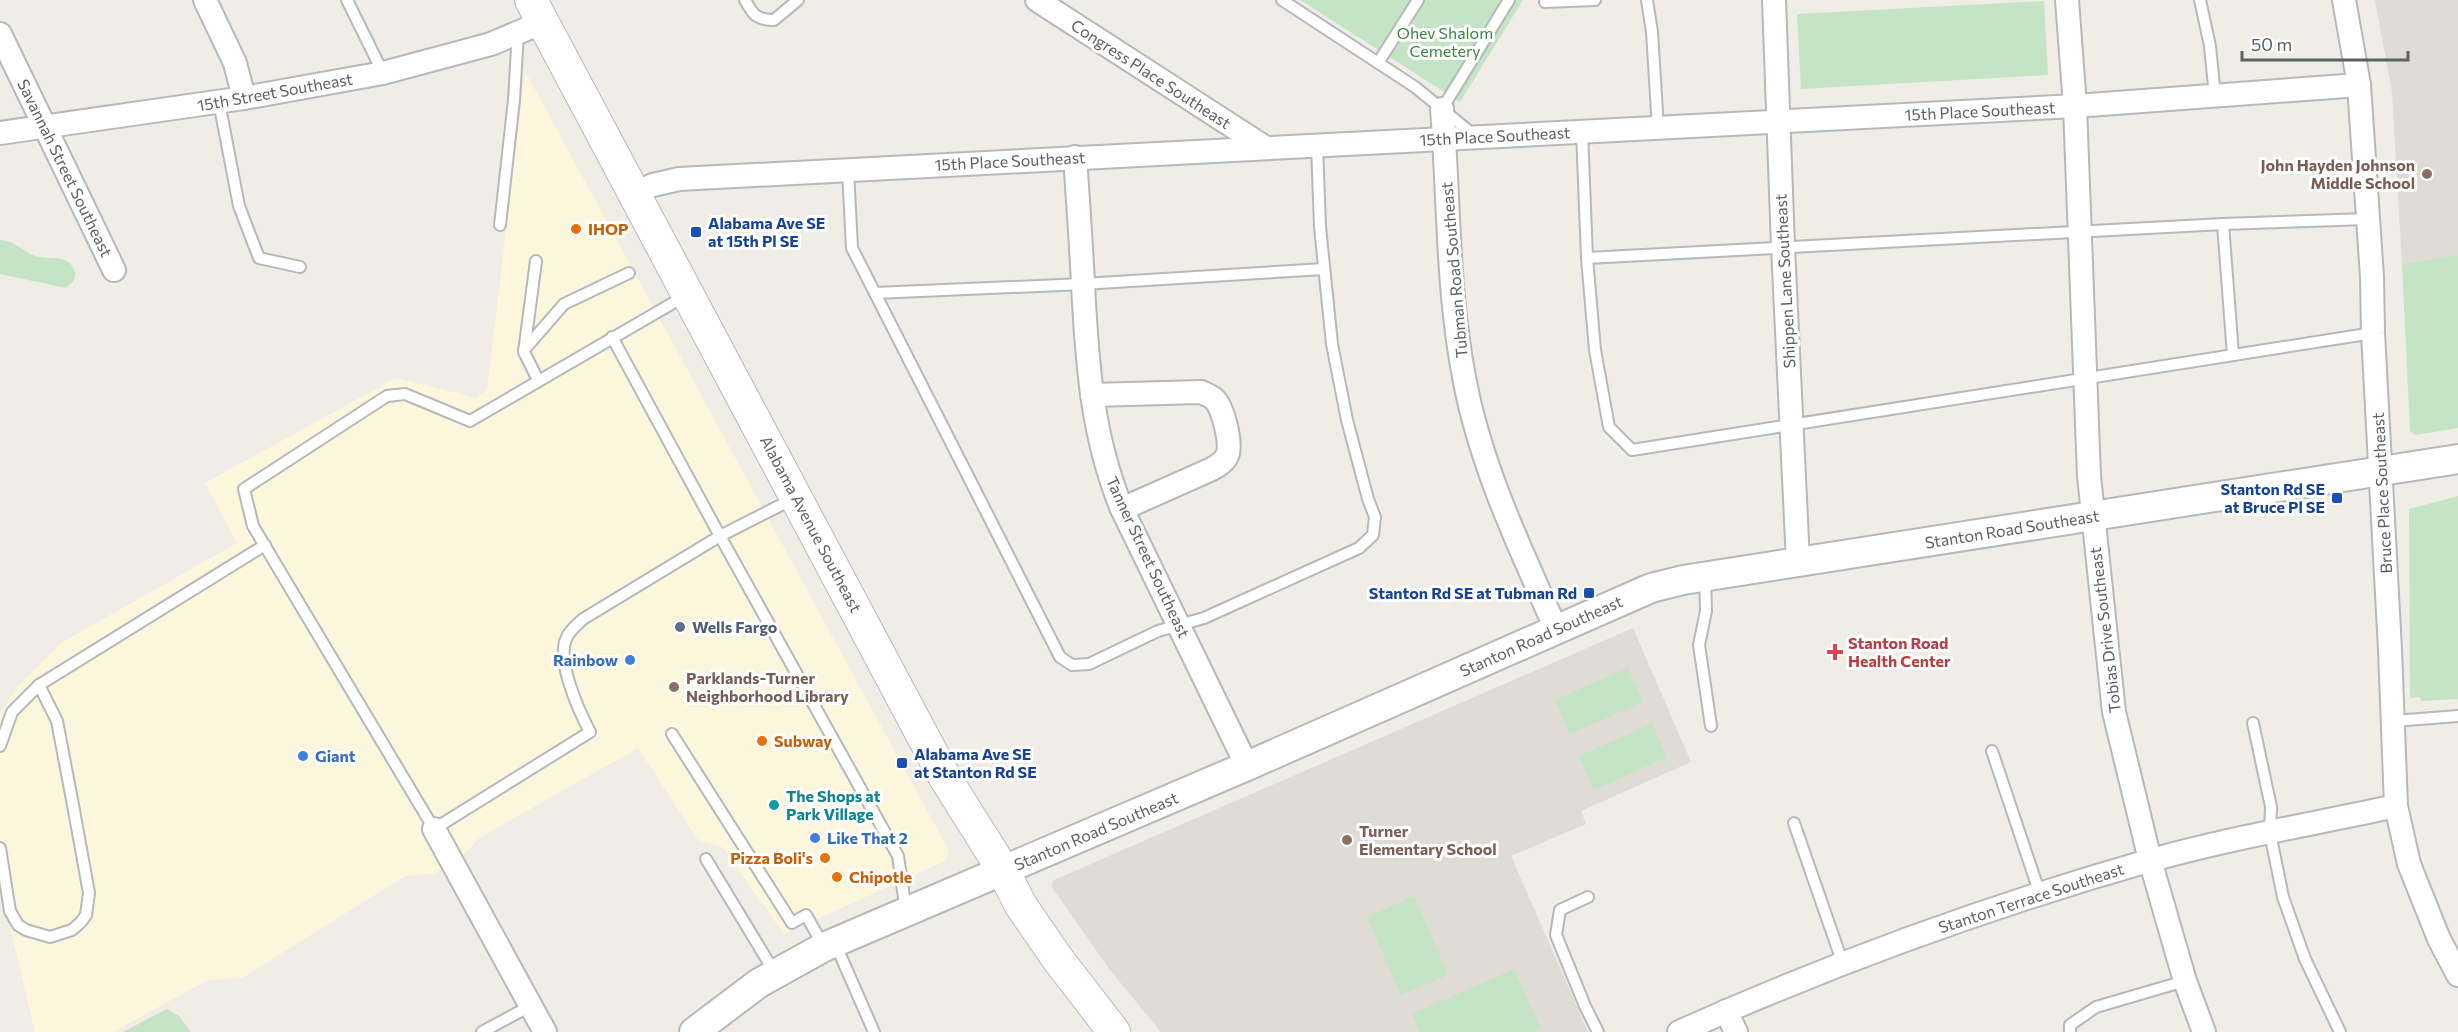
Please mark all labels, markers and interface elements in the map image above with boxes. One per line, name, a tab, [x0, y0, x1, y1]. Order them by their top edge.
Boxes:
street label: Congress Place Southeast	[1068, 15, 1235, 133]
park label: Ohev Shalom Cemetery	[1397, 23, 1493, 60]
scale bar	[2242, 24, 2408, 62]
text: 50 m	[2251, 33, 2292, 55]
street label: 15th Street Southeast	[196, 68, 354, 115]
street label: Savannah Street Southeast	[14, 76, 117, 260]
street label: 15th Place Southeast	[1904, 97, 2056, 124]
street label: 15th Place Southeast	[1419, 122, 1571, 149]
street label: 15th Place Southeast	[934, 147, 1086, 174]
place label: John Hayden Johnson Middle School	[2260, 155, 2415, 192]
marker: John Hayden Johnson Middle School	[2420, 167, 2434, 181]
street label: Tubman Road Southeast	[1436, 181, 1471, 359]
street label: Shippen Lane Southeast	[1770, 193, 1799, 369]
place label: Alabama Ave SE at 15th Pl SE	[708, 213, 825, 250]
place label: IHOP	[588, 219, 628, 238]
marker: IHOP	[569, 222, 583, 236]
marker: Alabama Ave SE at 15th Pl SE	[689, 225, 703, 239]
street label: Bruce Place Southeast	[2368, 412, 2395, 574]
street label: Alabama Avenue Southeast	[757, 432, 866, 616]
street label: Tanner Street Southeast	[1103, 473, 1194, 641]
place label: Stanton Rd SE at Bruce Pl SE	[2220, 479, 2325, 516]
marker: Stanton Rd SE at Bruce Pl SE	[2330, 491, 2344, 505]
street label: Stanton Road Southeast	[1923, 505, 2101, 552]
street label: Tobias Drive Southeast	[2085, 546, 2124, 714]
place label: Stanton Rd SE at Tubman Rd	[1369, 583, 1577, 602]
marker: Stanton Rd SE at Tubman Rd	[1582, 586, 1596, 600]
street label: Stanton Road Southeast	[1456, 591, 1626, 680]
place label: Wells Fargo	[692, 617, 778, 636]
marker: Wells Fargo	[673, 620, 687, 634]
place label: Stanton Road Health Center	[1848, 633, 1951, 670]
marker: Stanton Road Health Center	[1826, 643, 1844, 661]
place label: Rainbow	[553, 650, 619, 669]
marker: Rainbow	[623, 653, 637, 667]
place label: Parklands-Turner Neighborhood Library	[686, 668, 849, 705]
marker: Parklands-Turner Neighborhood Library	[667, 680, 681, 694]
place label: Subway	[774, 731, 832, 750]
marker: Subway	[755, 734, 769, 748]
place label: Alabama Ave SE at Stanton Rd SE	[914, 744, 1037, 781]
place label: Giant	[315, 746, 356, 765]
marker: Giant	[296, 749, 310, 763]
marker: Alabama Ave SE at Stanton Rd SE	[895, 756, 909, 770]
place label: The Shops at Park Village	[786, 786, 881, 823]
street label: Stanton Road Southeast	[1011, 787, 1181, 874]
marker: The Shops at Park Village	[767, 798, 781, 812]
place label: Turner Elementary School	[1359, 821, 1497, 858]
place label: Like That 2	[827, 828, 908, 847]
marker: Like That 2	[808, 831, 822, 845]
marker: Turner Elementary School	[1340, 833, 1354, 847]
place label: Pizza Boli's	[730, 848, 813, 867]
marker: Pizza Boli's	[818, 851, 832, 865]
street label: Stanton Terrace Southeast	[1936, 858, 2126, 936]
place label: Chipotle	[849, 867, 912, 886]
marker: Chipotle	[830, 870, 844, 884]

